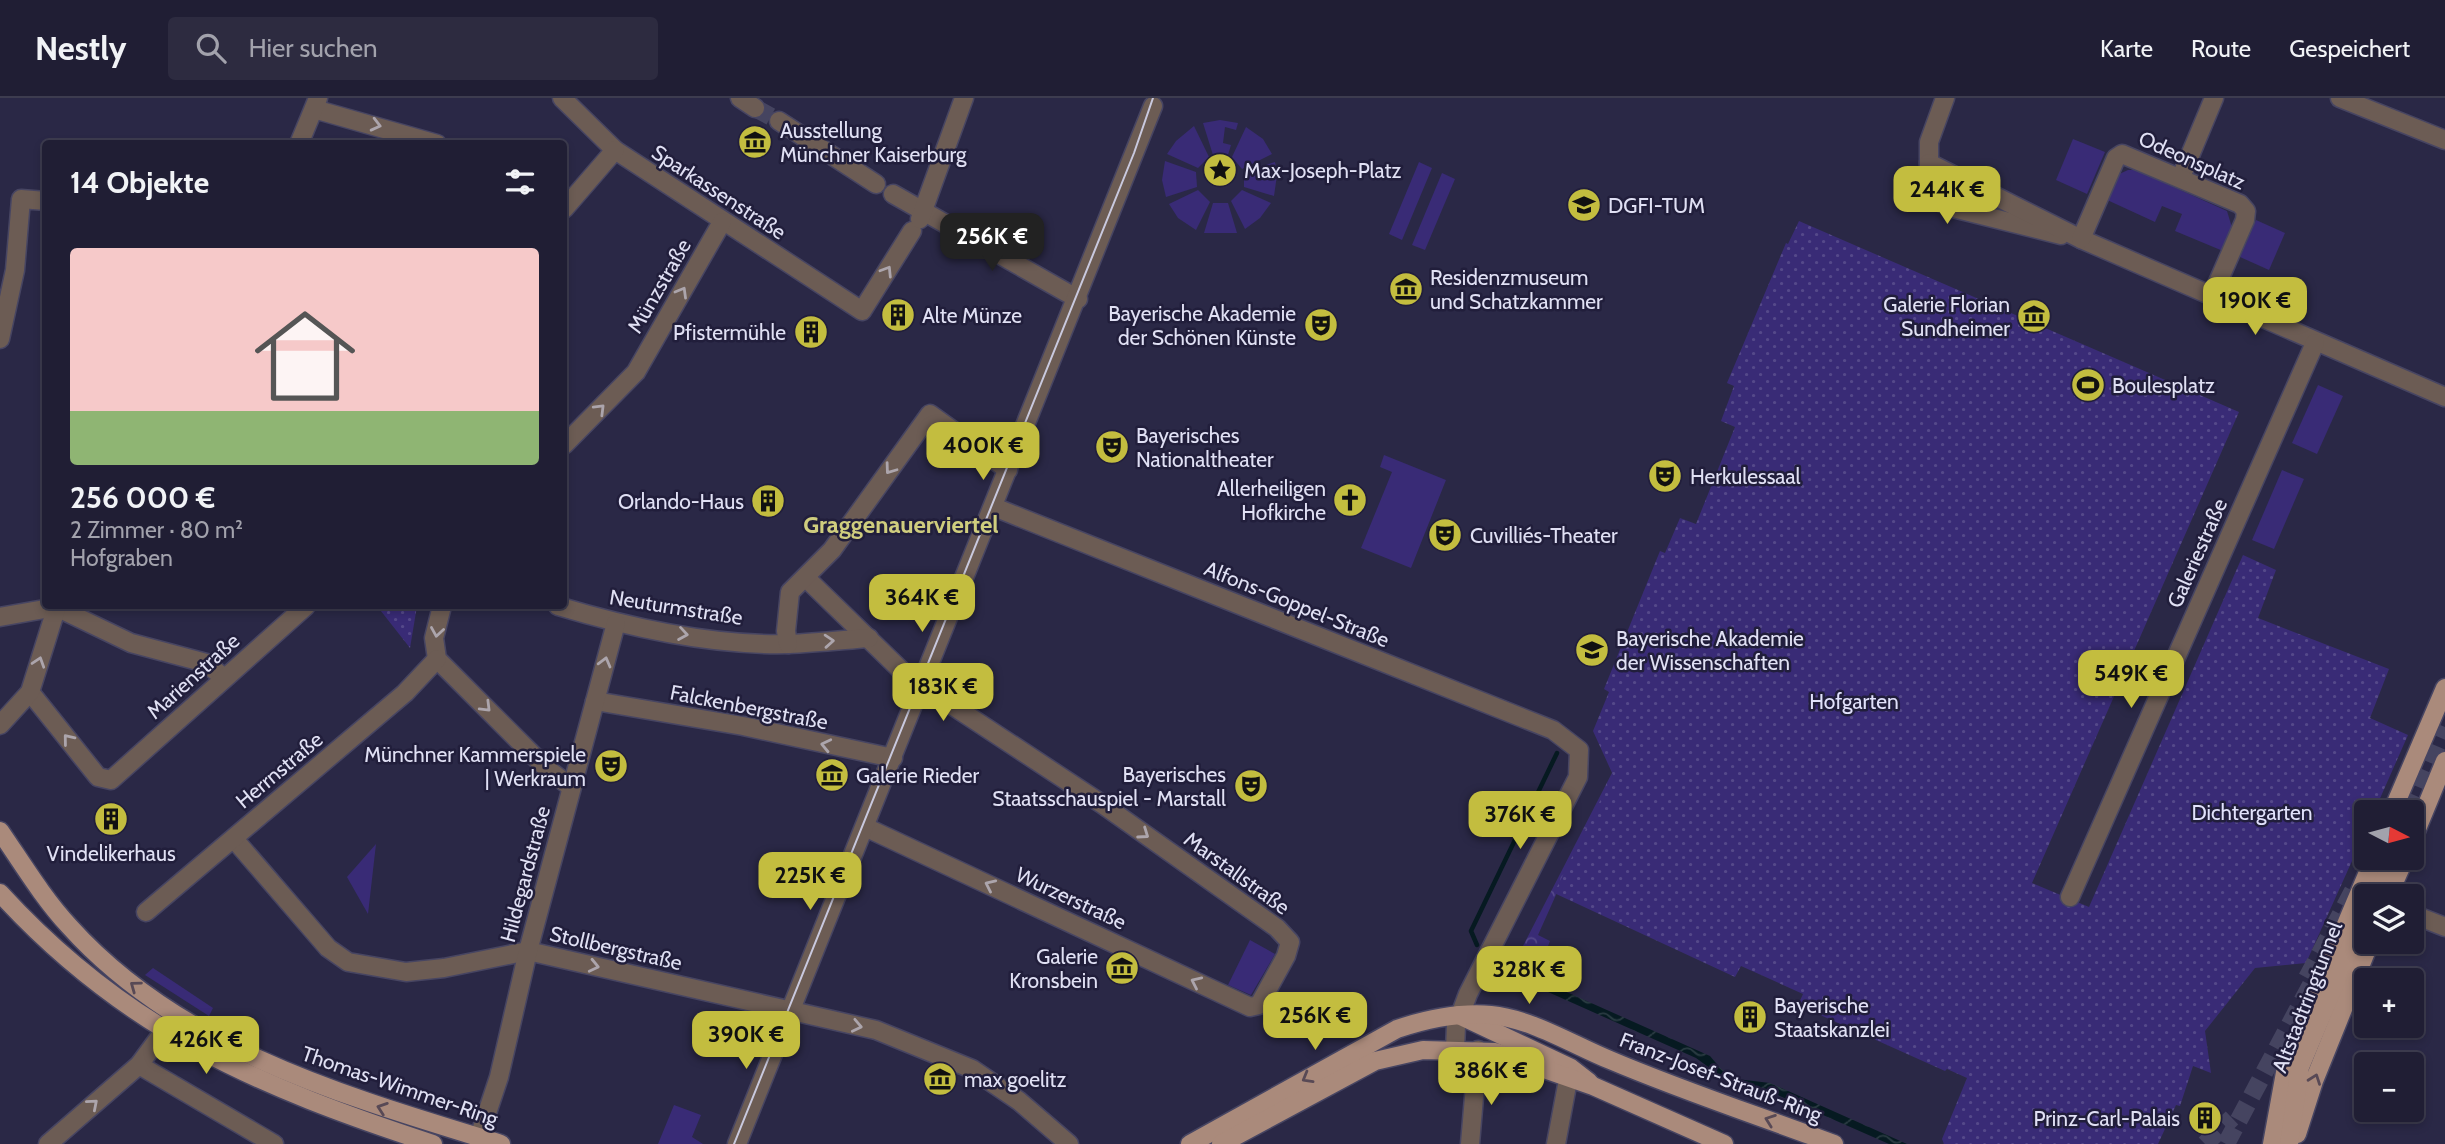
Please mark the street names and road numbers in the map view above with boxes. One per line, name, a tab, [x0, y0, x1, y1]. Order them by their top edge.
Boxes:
street label: Odeonsplatz	[2135, 125, 2249, 195]
street label: Sparkassenstraße	[647, 139, 791, 245]
street label: Münzstraße	[622, 234, 696, 338]
street label: Galeriestraße	[2162, 494, 2232, 611]
street label: Alfons-Goppel-Straße	[1201, 556, 1393, 653]
street label: Neuturmstraße	[608, 584, 745, 630]
street label: Marienstraße	[142, 628, 245, 724]
street label: Falckenbergstraße	[668, 679, 830, 735]
street label: Herrnstraße	[231, 726, 328, 813]
street label: Hildegardstraße	[495, 803, 555, 945]
street label: Marstallstraße	[1179, 826, 1295, 920]
street label: Wurzerstraße	[1012, 862, 1130, 935]
street label: Altstadtringtunnel	[2267, 918, 2347, 1076]
street label: Stollbergstraße	[547, 921, 685, 975]
street label: Franz-Josef-Strauß-Ring	[1616, 1027, 1826, 1127]
street label: Thomas-Wimmer-Ring	[299, 1041, 502, 1132]

